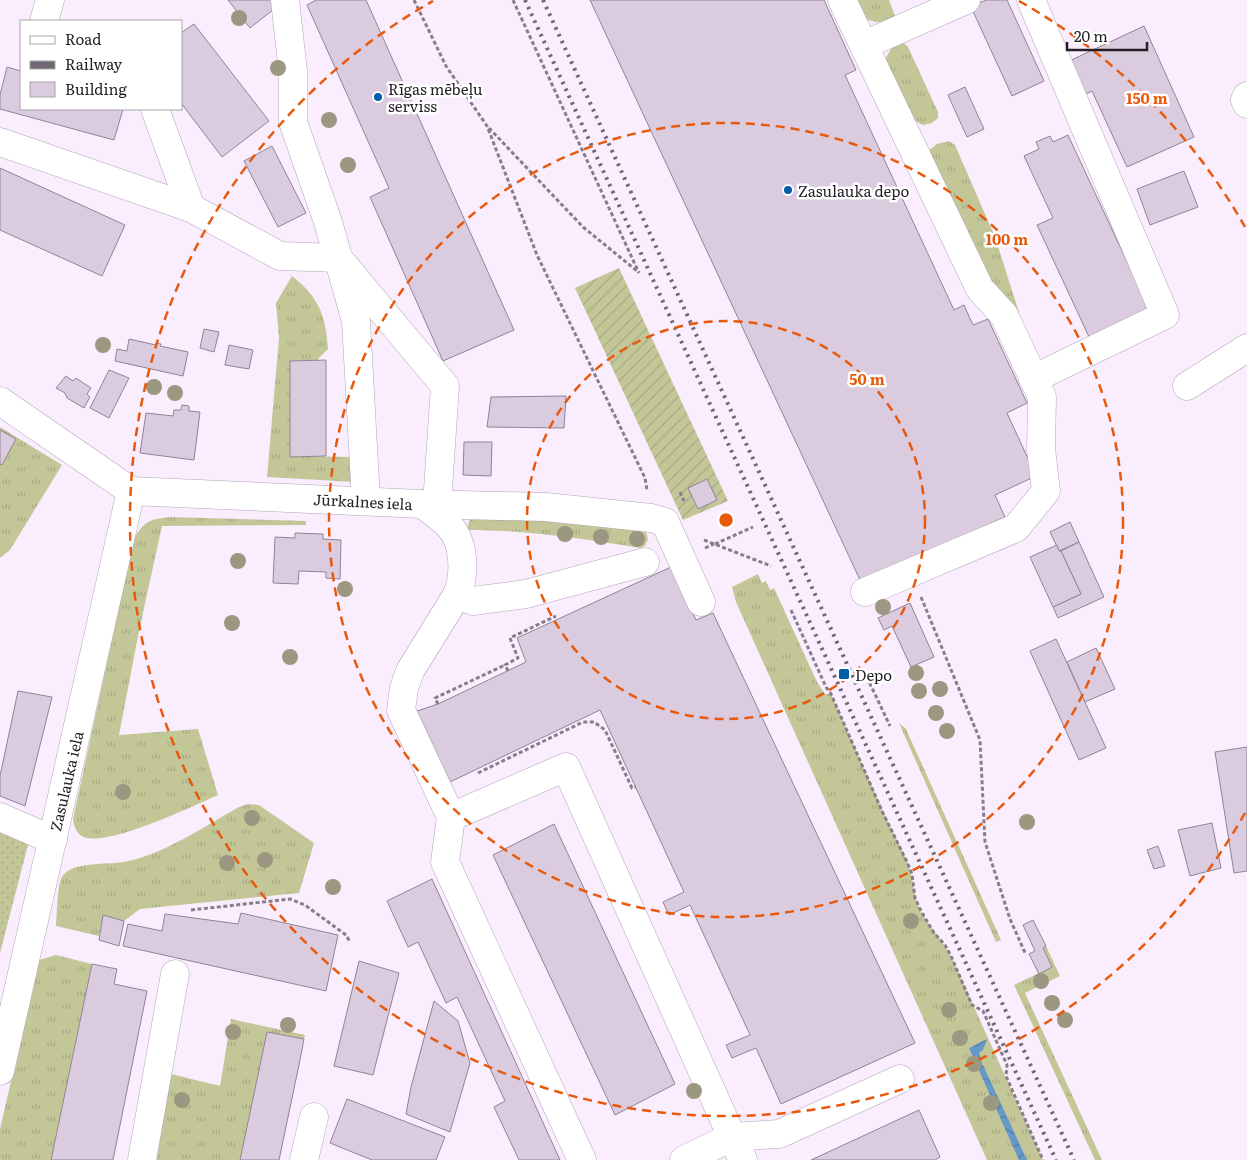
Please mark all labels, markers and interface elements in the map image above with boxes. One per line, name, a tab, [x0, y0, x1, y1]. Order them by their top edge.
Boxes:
legend	[20, 20, 182, 110]
scale bar	[1067, 20, 1147, 52]
text: 20 m	[1074, 24, 1108, 47]
text: Road	[65, 27, 101, 50]
text: Railway	[65, 52, 123, 75]
text: Building	[65, 77, 127, 100]
place label: Rīgas mēbeļu serviss	[388, 77, 483, 117]
text: 150 m	[1126, 86, 1168, 109]
marker: Rīgas mēbeļu serviss	[372, 91, 384, 103]
place label: Zasulauka depo	[798, 179, 909, 202]
marker: Zasulauka depo	[782, 184, 794, 196]
text: 100 m	[986, 227, 1028, 250]
text: 50 m	[849, 367, 885, 390]
street label: Jūrkalnes iela	[313, 487, 414, 515]
centre of rings	[717, 511, 735, 529]
place label: Depo	[855, 663, 892, 686]
marker: Depo	[837, 667, 851, 681]
street label: Zasulauka iela	[43, 728, 89, 833]

